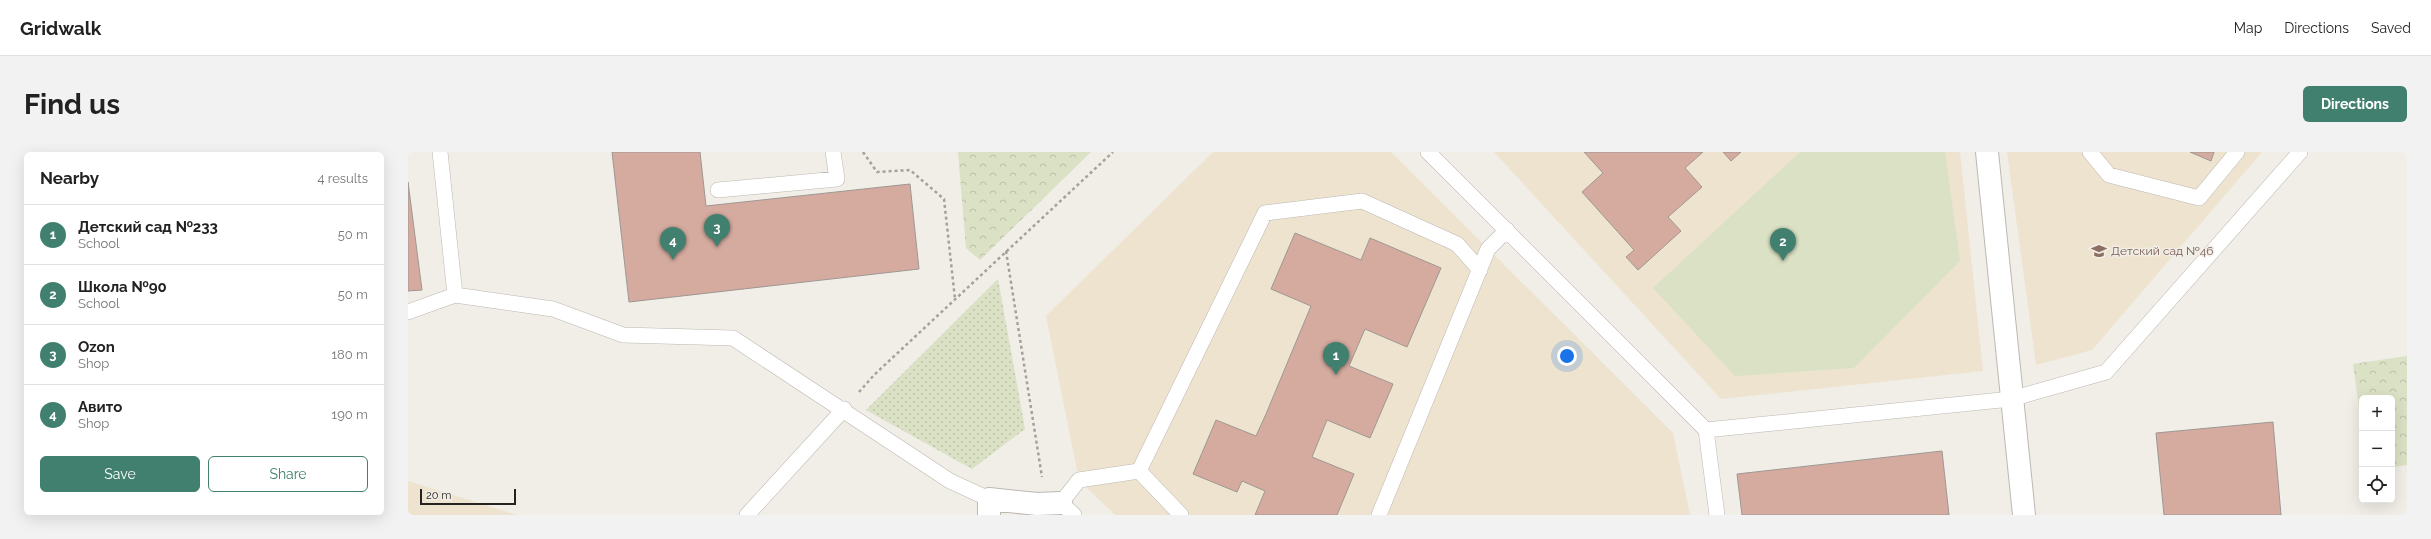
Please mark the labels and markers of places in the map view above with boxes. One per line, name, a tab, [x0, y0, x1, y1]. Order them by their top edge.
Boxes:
pin: 3	[704, 214, 730, 247]
pin: 4	[660, 227, 686, 260]
pin: 2	[1770, 228, 1796, 261]
school or university icon: Детский сад №46	[2090, 242, 2108, 260]
place label: Детский сад №46	[2111, 244, 2214, 258]
pin: 1	[1323, 342, 1349, 375]

